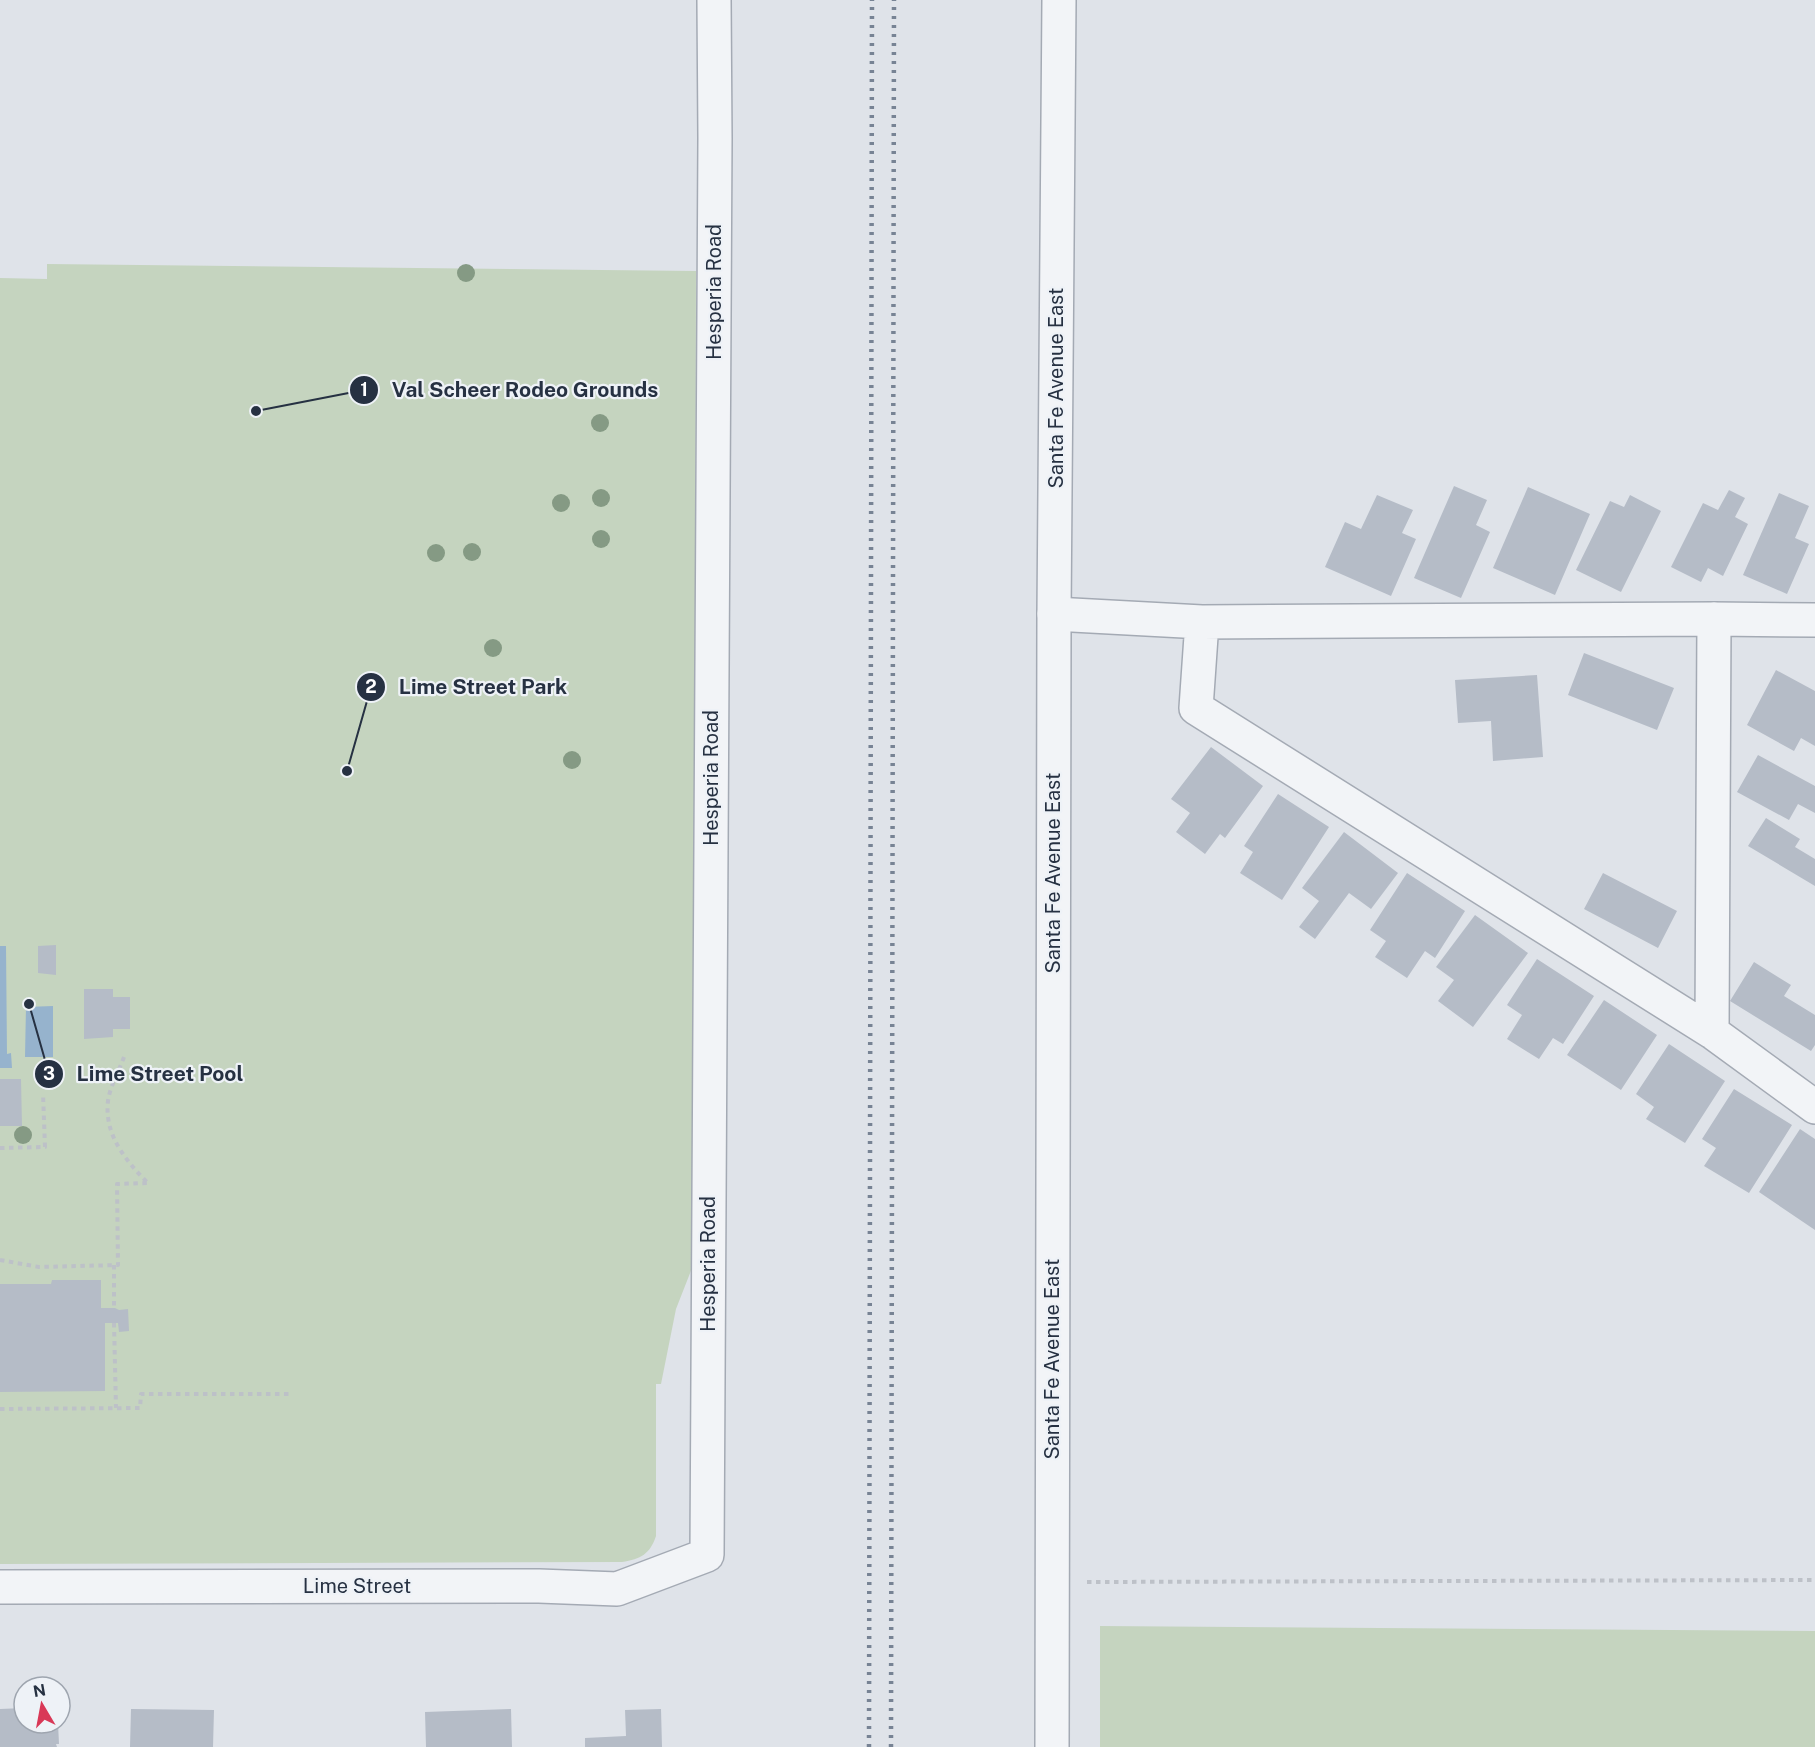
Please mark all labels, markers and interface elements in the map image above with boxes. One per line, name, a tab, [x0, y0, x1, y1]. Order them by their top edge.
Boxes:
street label: Hesperia Road	[702, 224, 726, 360]
street label: Santa Fe Avenue East	[1044, 287, 1068, 489]
callout: Val Scheer Rodeo Grounds	[349, 370, 670, 409]
text: Val Scheer Rodeo Grounds	[392, 377, 658, 402]
text: 1	[360, 379, 368, 400]
callout: Lime Street Park	[356, 667, 579, 706]
text: Lime Street Park	[399, 674, 567, 699]
text: 2	[365, 676, 377, 697]
street label: Hesperia Road	[699, 710, 723, 846]
street label: Santa Fe Avenue East	[1041, 772, 1065, 974]
callout: Lime Street Pool	[34, 1054, 255, 1093]
text: Lime Street Pool	[77, 1061, 243, 1086]
text: 3	[43, 1063, 55, 1084]
street label: Hesperia Road	[696, 1196, 720, 1332]
street label: Santa Fe Avenue East	[1040, 1258, 1064, 1460]
street label: Lime Street	[303, 1574, 411, 1598]
north arrow	[12, 1675, 72, 1735]
text: N	[32, 1680, 47, 1701]

